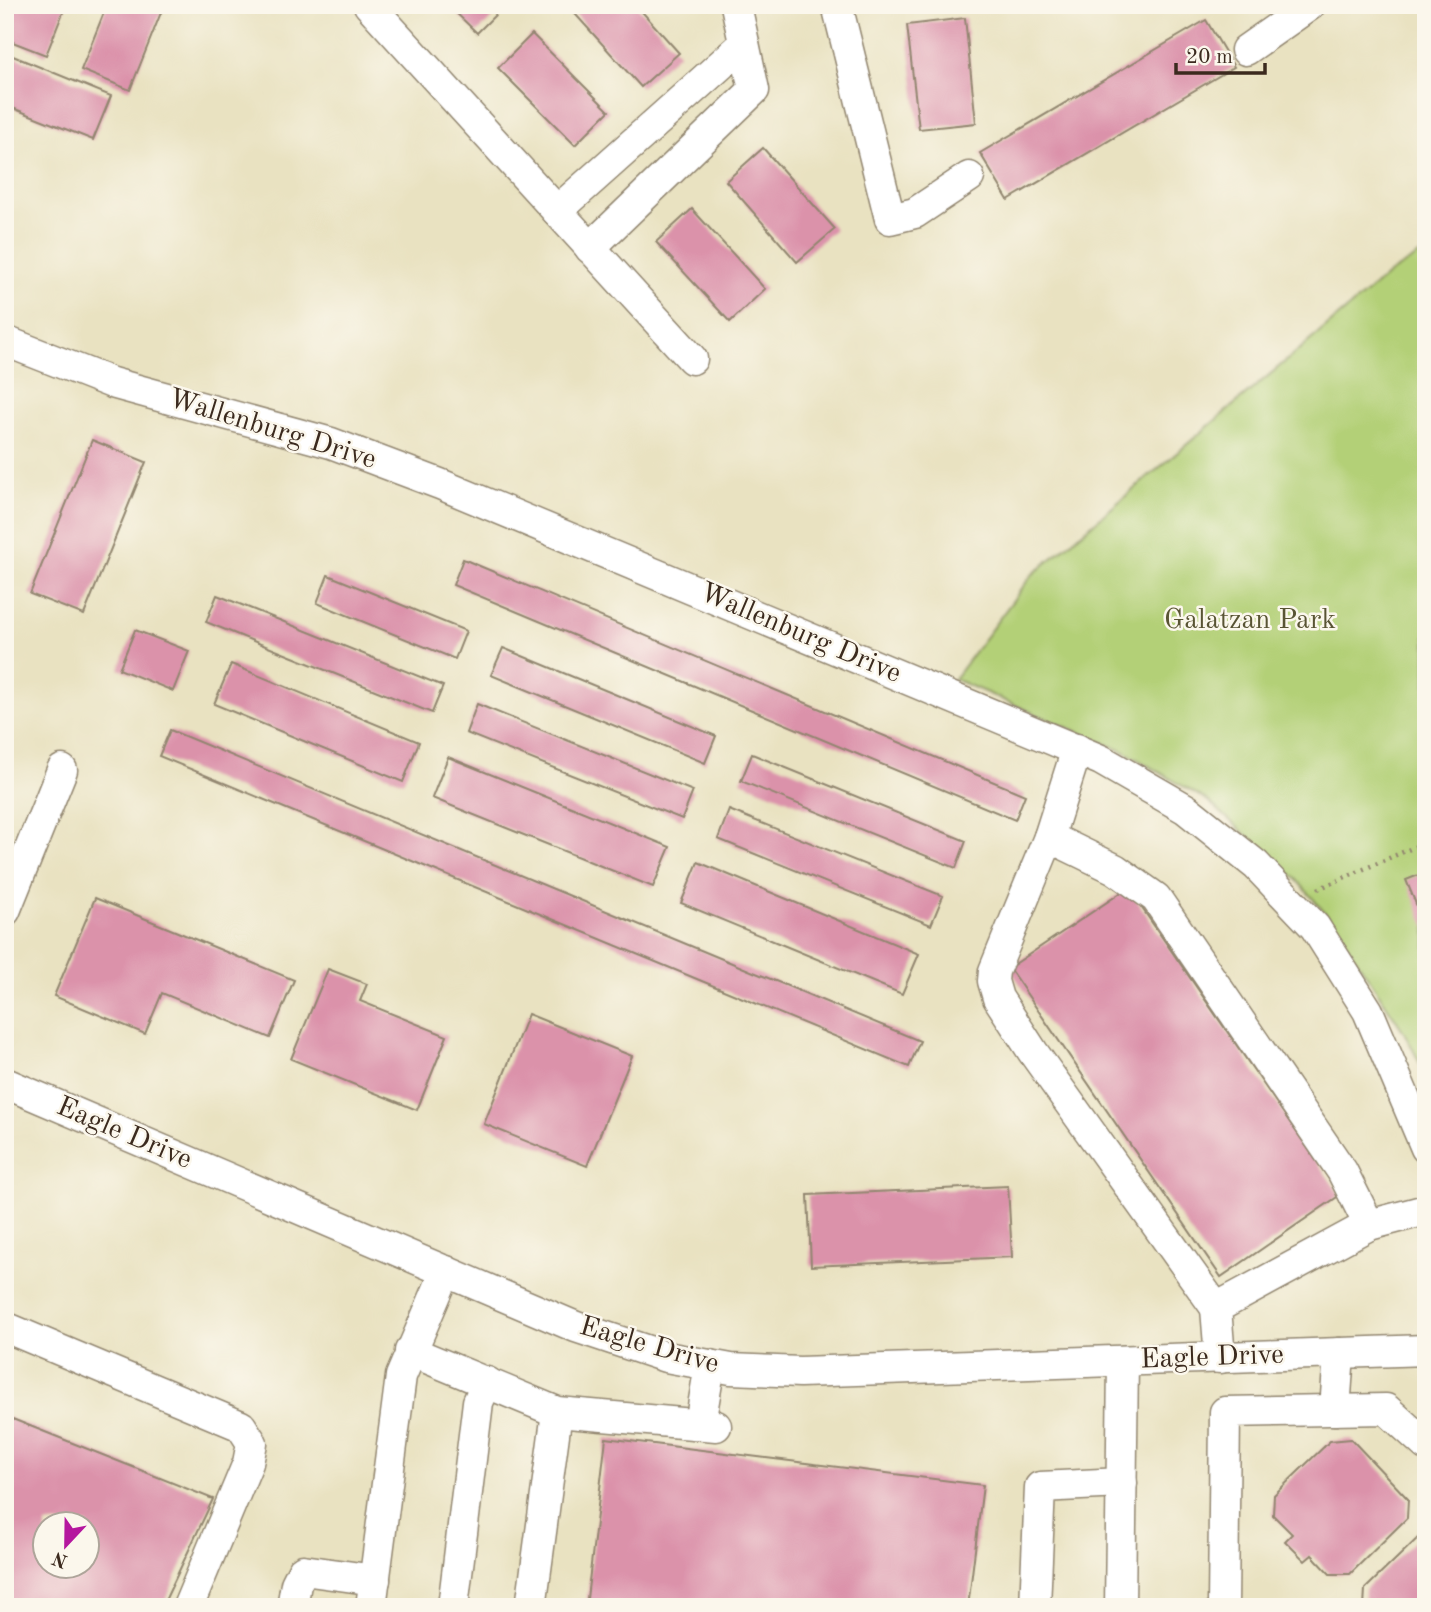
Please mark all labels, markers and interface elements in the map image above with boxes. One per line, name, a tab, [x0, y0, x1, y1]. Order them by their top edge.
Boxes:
scale bar	[1176, 32, 1265, 76]
text: 20 m	[1186, 47, 1233, 68]
street label: Wallenburg Drive	[165, 385, 379, 475]
street label: Wallenburg Drive	[695, 579, 905, 689]
park label: Galatzan Park	[1164, 607, 1336, 635]
street label: Eagle Drive	[52, 1093, 196, 1175]
street label: Eagle Drive	[576, 1313, 722, 1379]
street label: Eagle Drive	[1140, 1341, 1284, 1375]
north arrow	[32, 1510, 102, 1580]
text: N	[50, 1547, 71, 1570]

